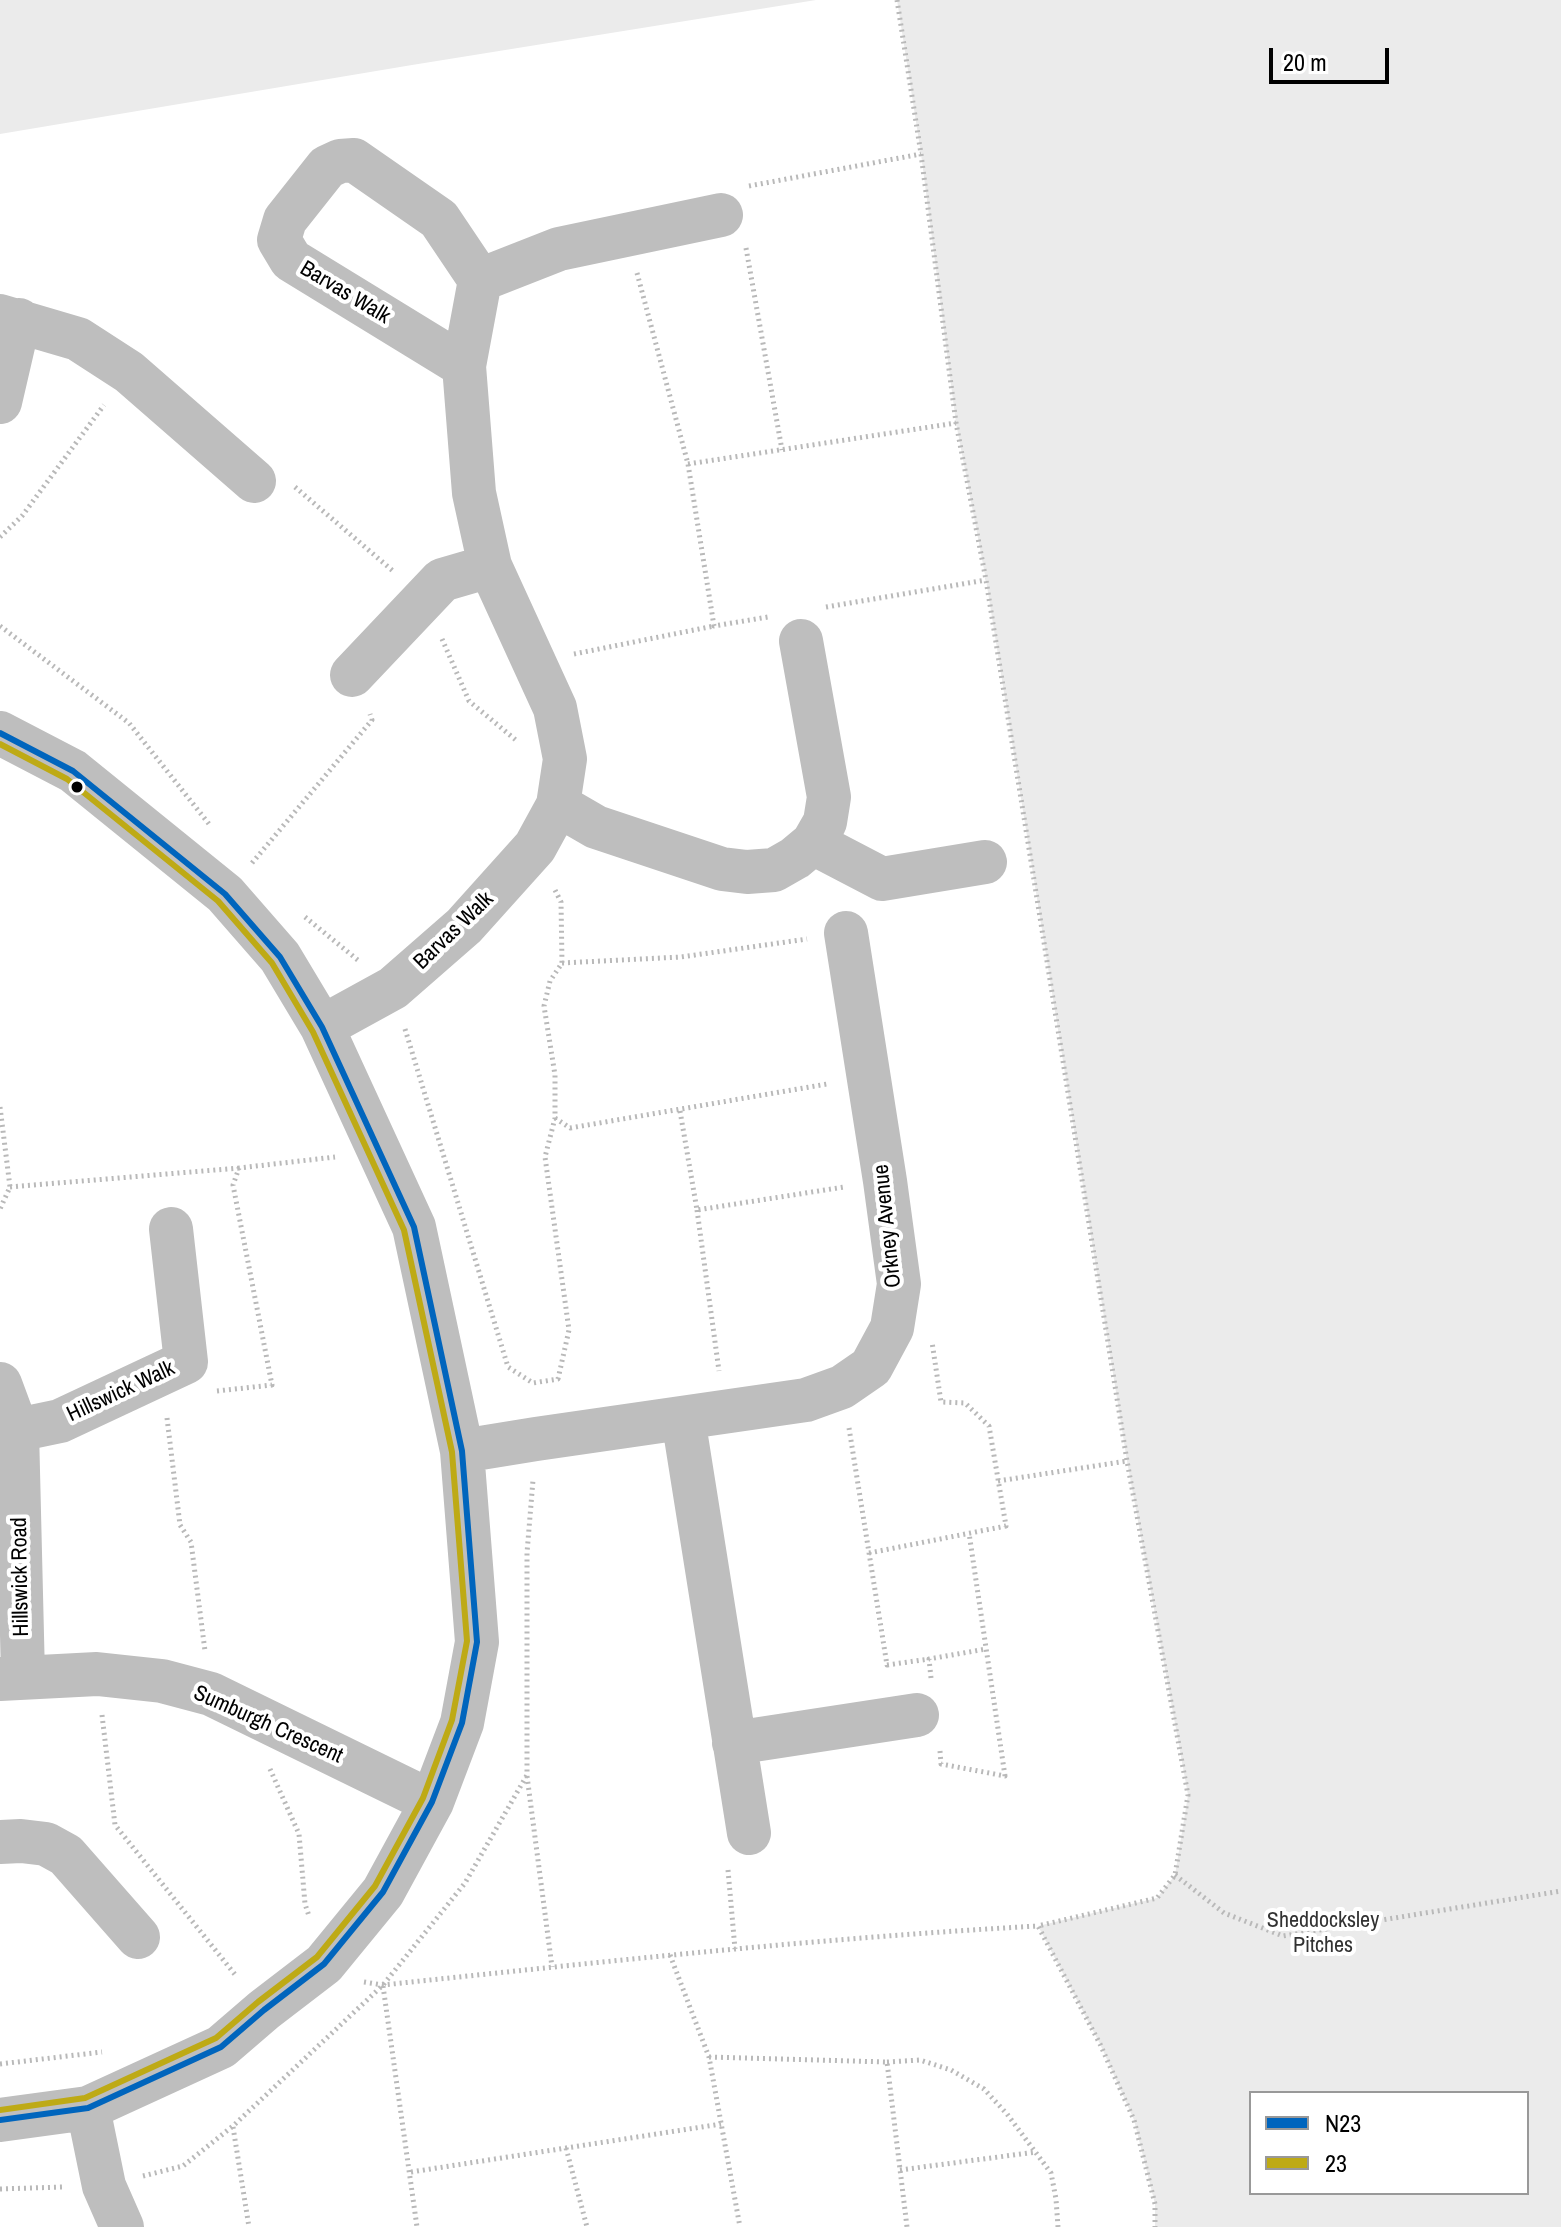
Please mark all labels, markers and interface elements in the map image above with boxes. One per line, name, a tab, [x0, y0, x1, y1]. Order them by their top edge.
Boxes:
scale bar	[1273, 32, 1393, 82]
text: 20 m	[1283, 46, 1327, 78]
street label: Barvas Walk	[295, 256, 395, 330]
unlabelled marker	[69, 779, 85, 795]
street label: Barvas Walk	[409, 887, 499, 975]
street label: Orkney Avenue	[868, 1163, 908, 1289]
street label: Hillswick Walk	[63, 1356, 179, 1428]
street label: Hillswick Road	[7, 1517, 35, 1637]
street label: Sumburgh Crescent	[189, 1680, 347, 1770]
park label: Sheddocksley Pitches	[1267, 1908, 1379, 1960]
legend	[1249, 2091, 1529, 2195]
text: N23	[1325, 2107, 1361, 2139]
text: 23	[1325, 2147, 1347, 2179]

